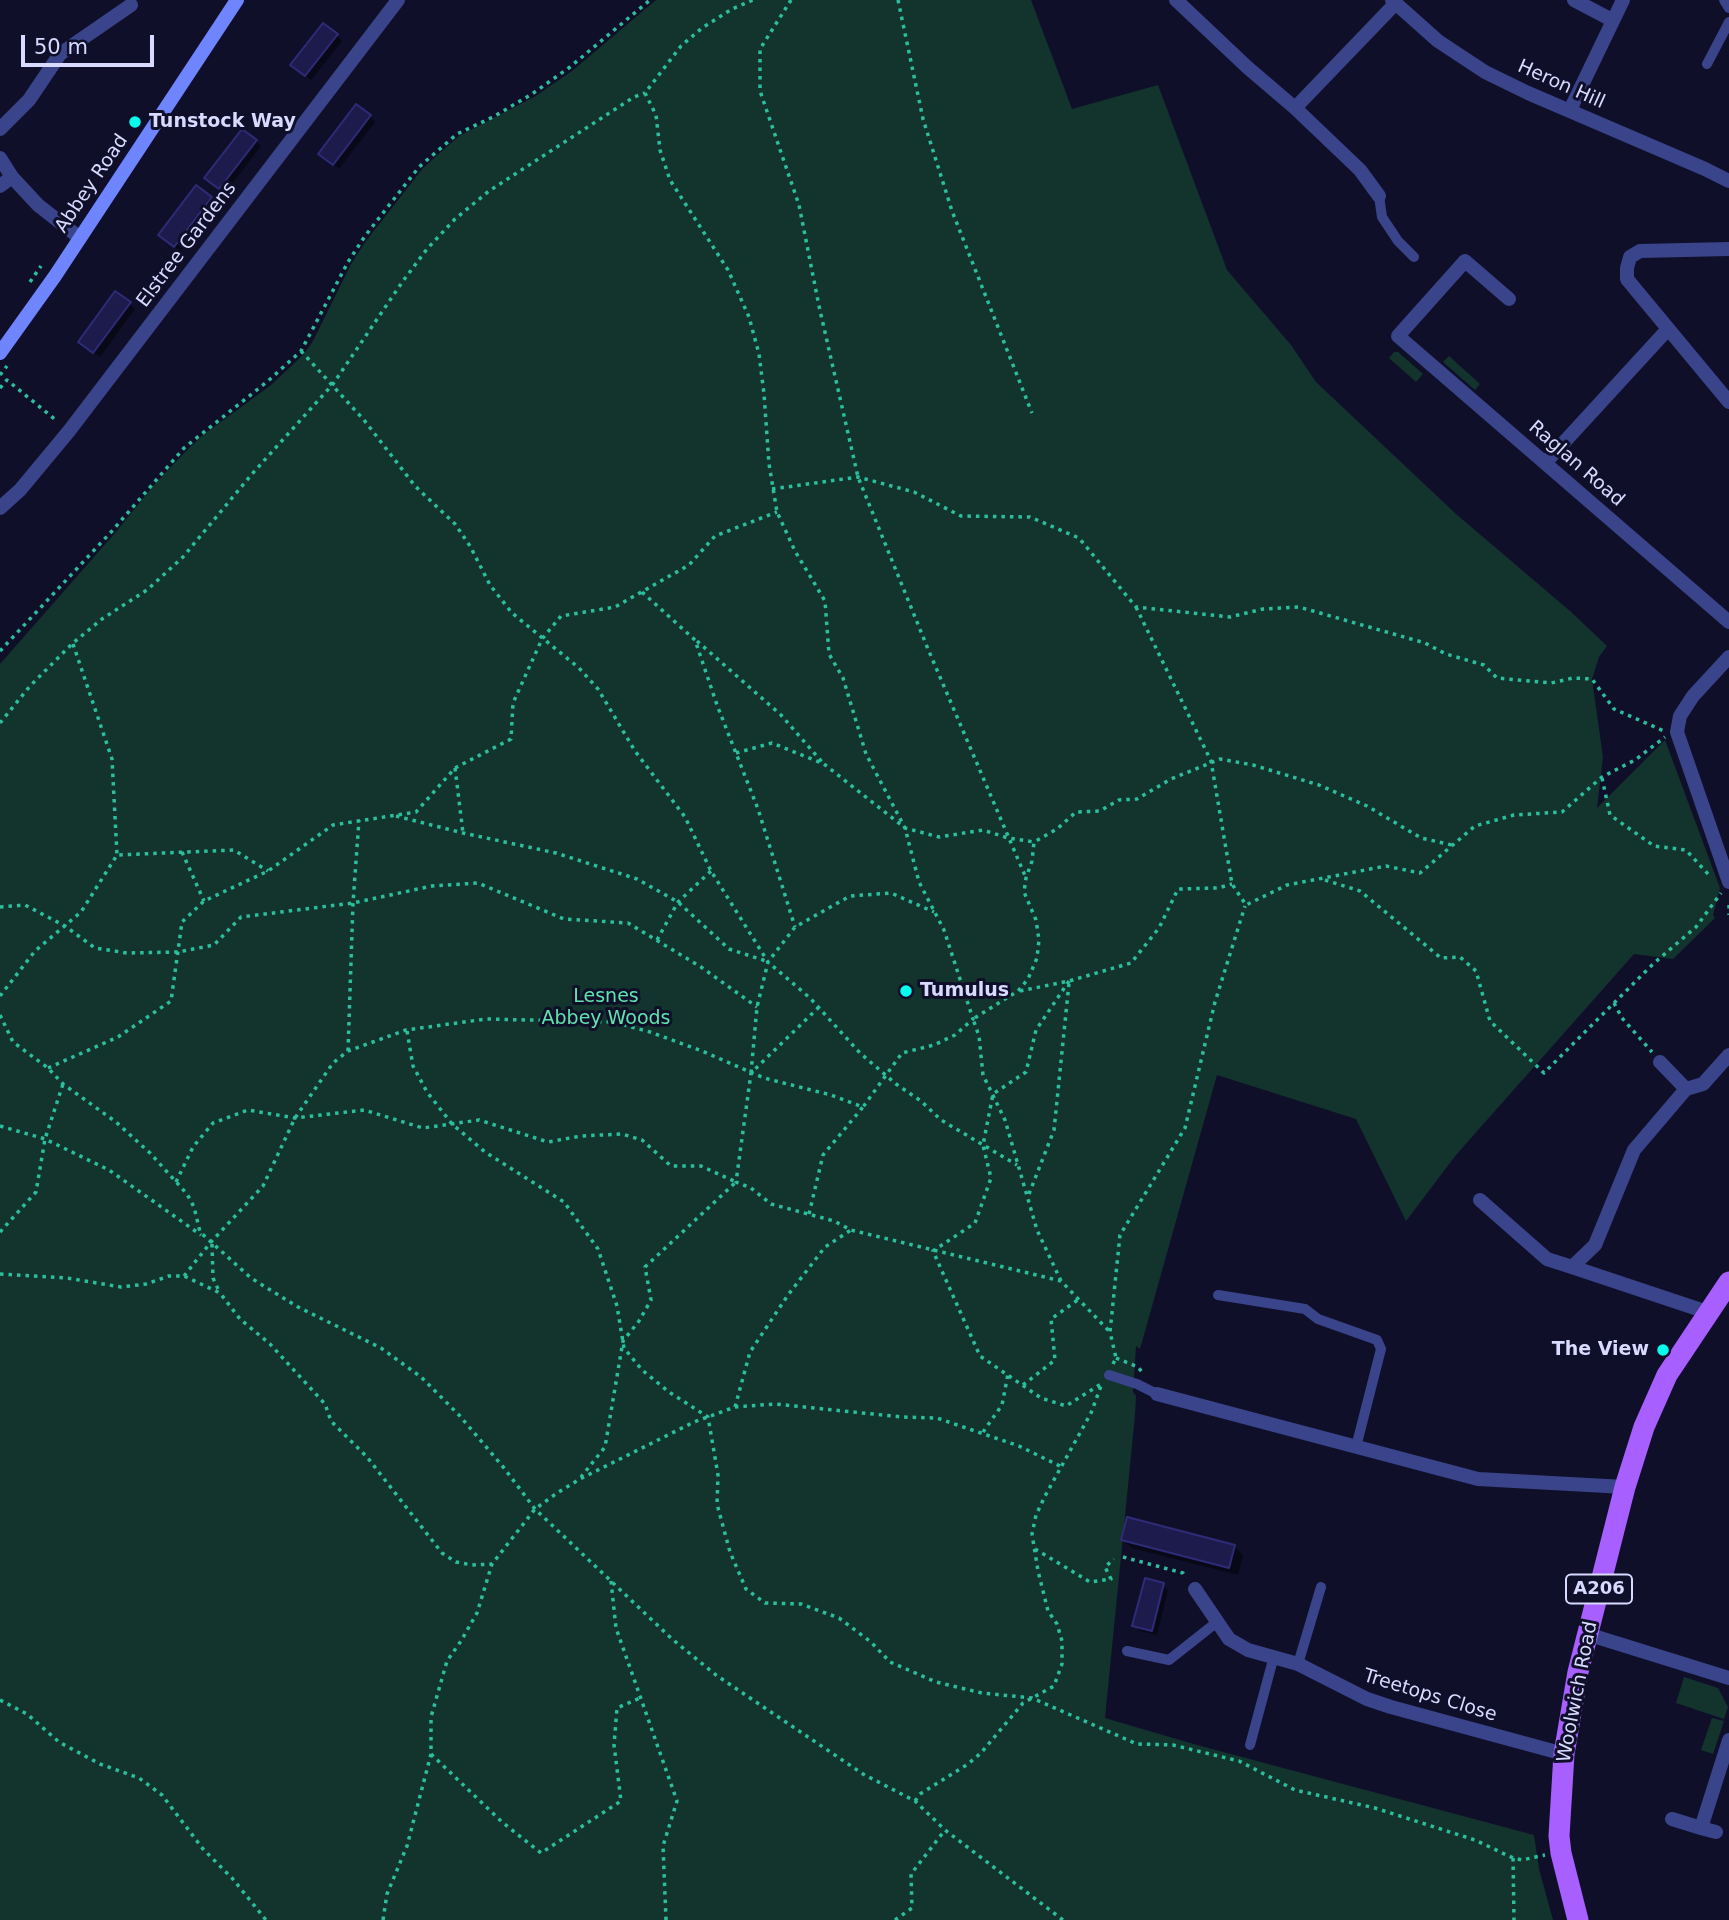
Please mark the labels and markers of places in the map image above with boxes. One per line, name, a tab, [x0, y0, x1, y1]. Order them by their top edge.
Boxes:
place label: Tunstock Way	[149, 111, 296, 133]
marker: Tunstock Way	[127, 114, 143, 130]
place label: Tumulus	[920, 980, 1009, 1002]
marker: Tumulus	[898, 983, 914, 999]
place label: The View	[1552, 1339, 1649, 1361]
marker: The View	[1655, 1342, 1671, 1358]

